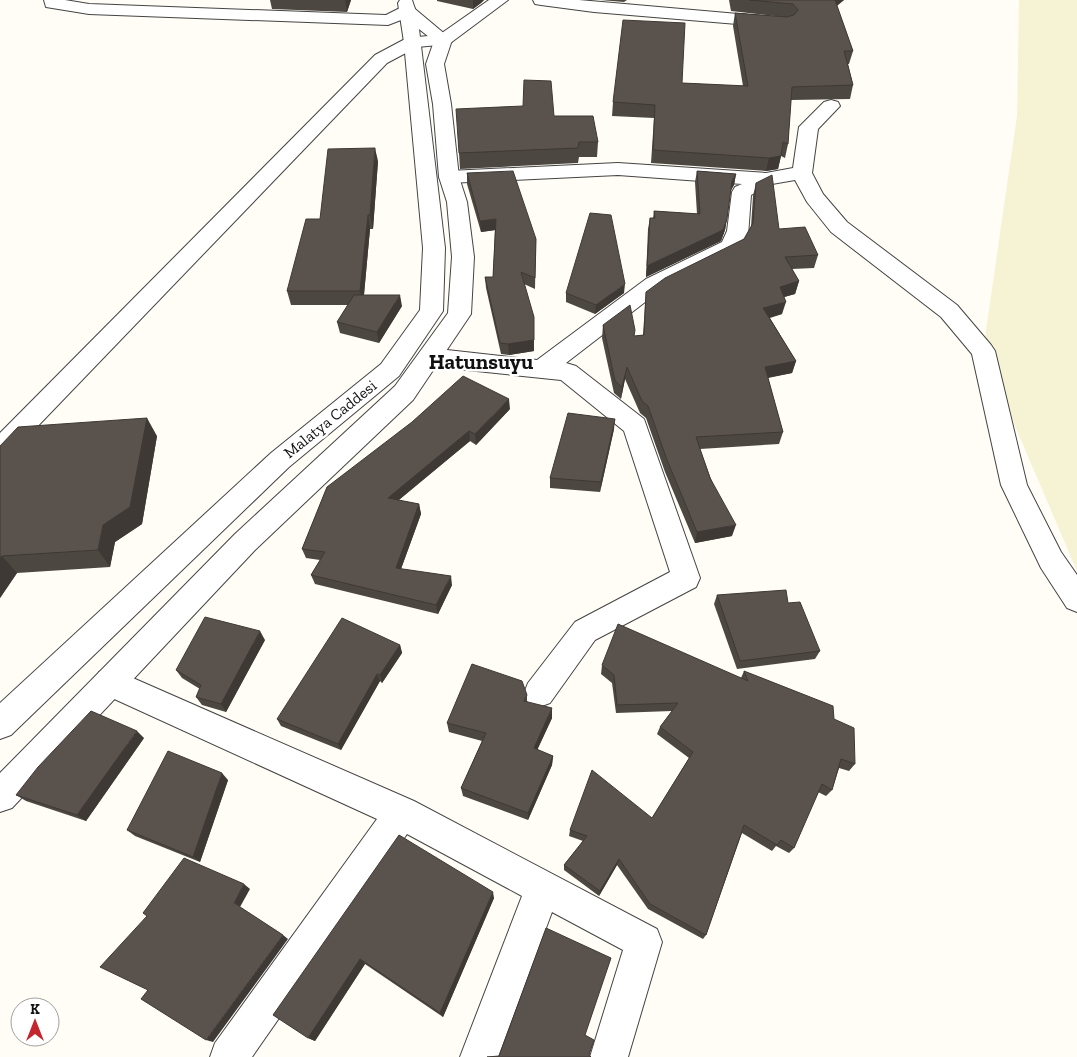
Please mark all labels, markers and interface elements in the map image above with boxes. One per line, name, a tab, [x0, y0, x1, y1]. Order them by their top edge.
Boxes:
district label: Hatunsuyu	[429, 349, 533, 374]
street label: Malatya Caddesi	[280, 375, 381, 462]
north arrow	[10, 997, 60, 1047]
text: K	[30, 1001, 40, 1018]

